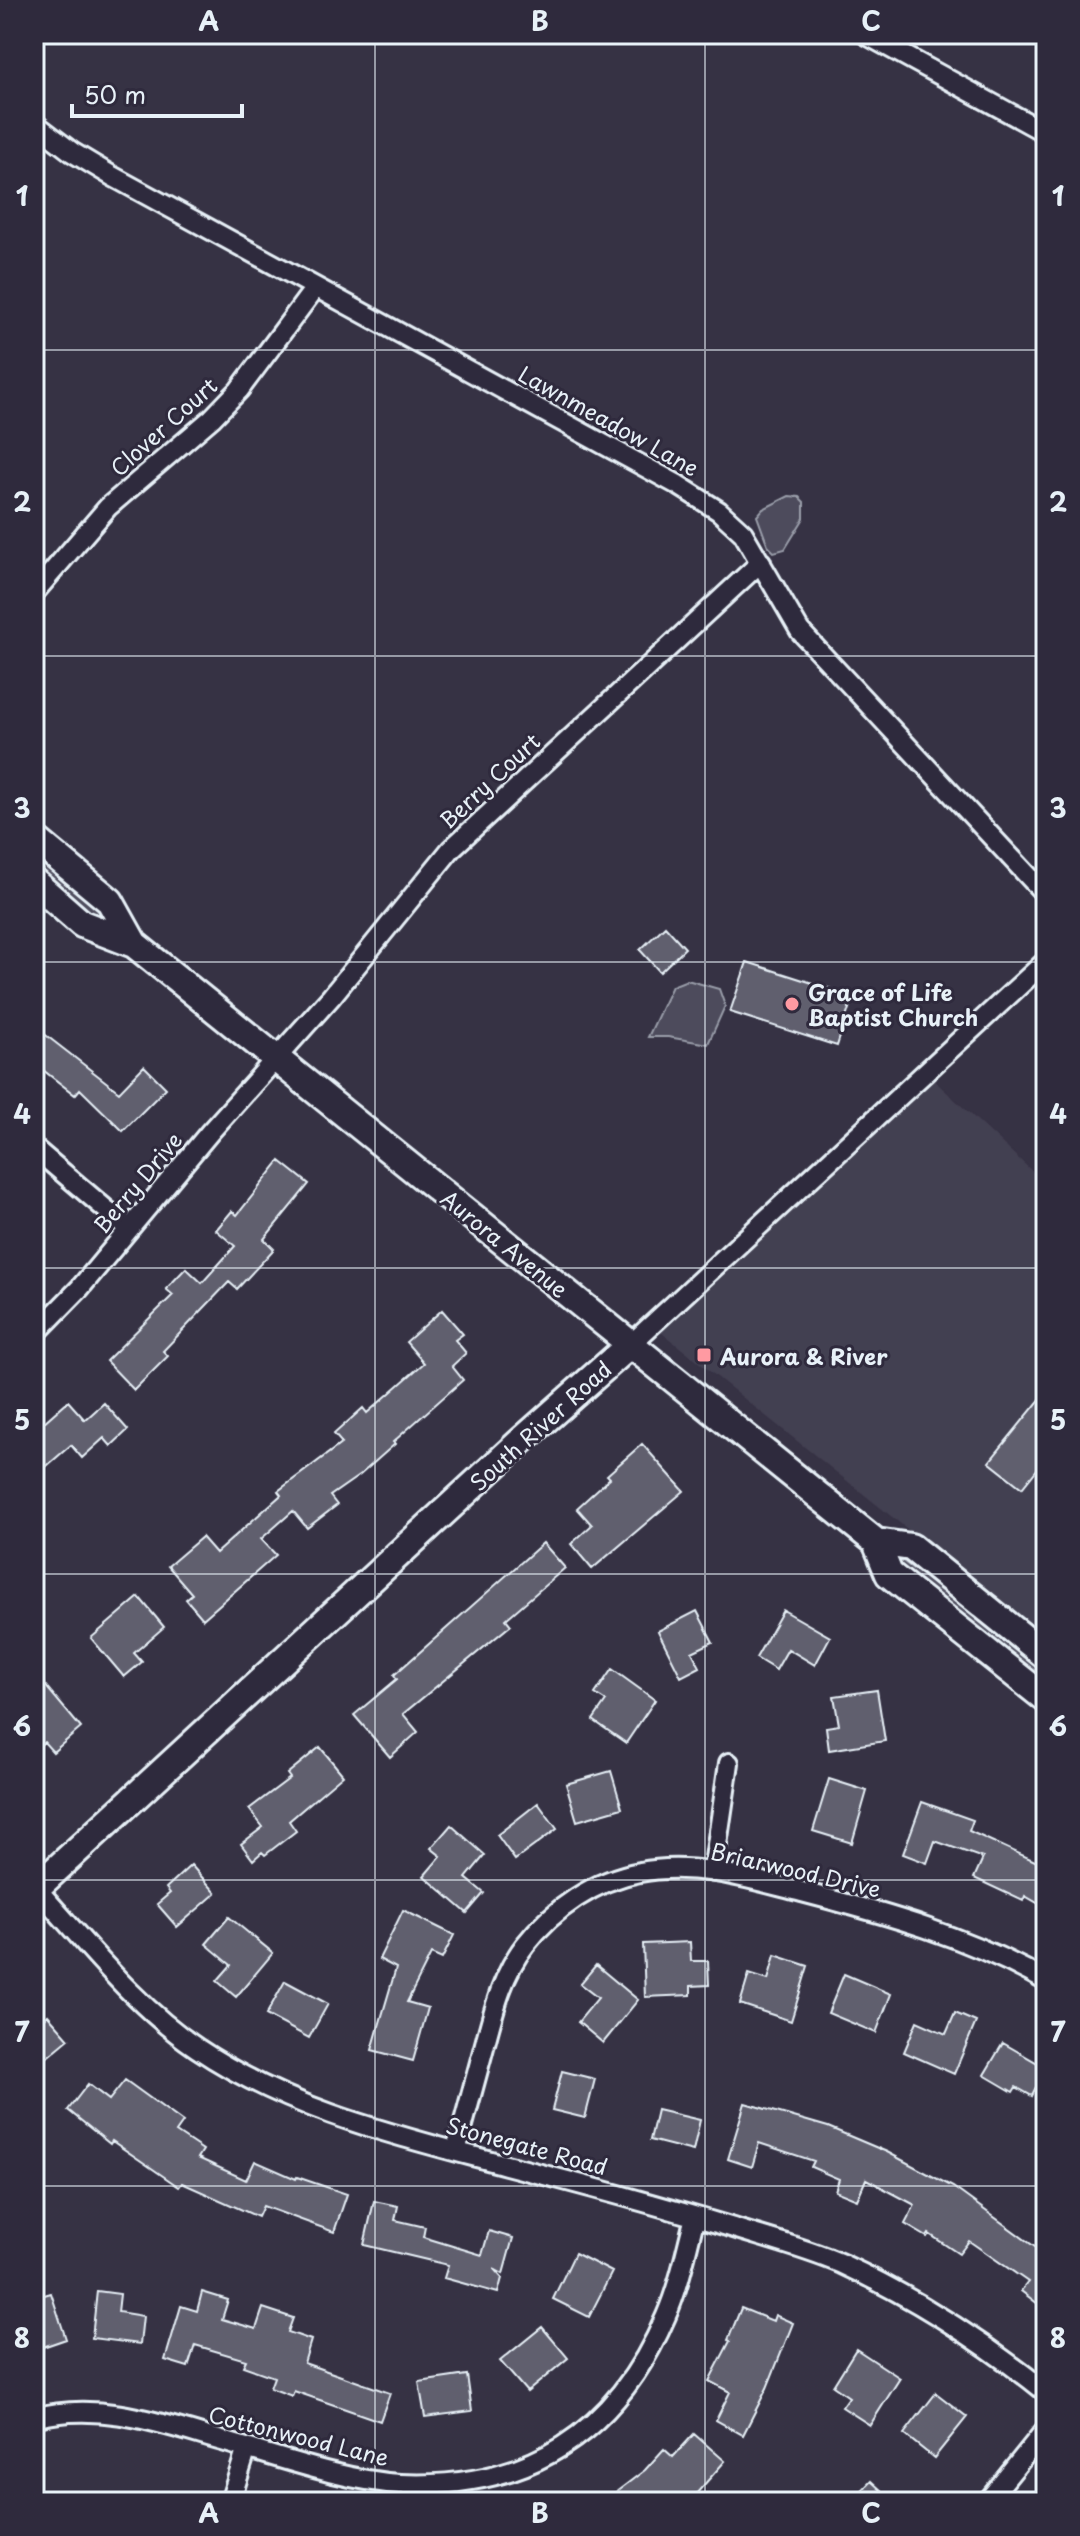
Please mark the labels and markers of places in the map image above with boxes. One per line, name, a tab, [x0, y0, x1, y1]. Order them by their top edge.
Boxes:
place label: Grace of Life Baptist Church	[808, 975, 978, 1033]
marker: Grace of Life Baptist Church	[783, 995, 801, 1013]
place label: Aurora & River	[719, 1339, 888, 1372]
marker: Aurora & River	[695, 1346, 713, 1364]

